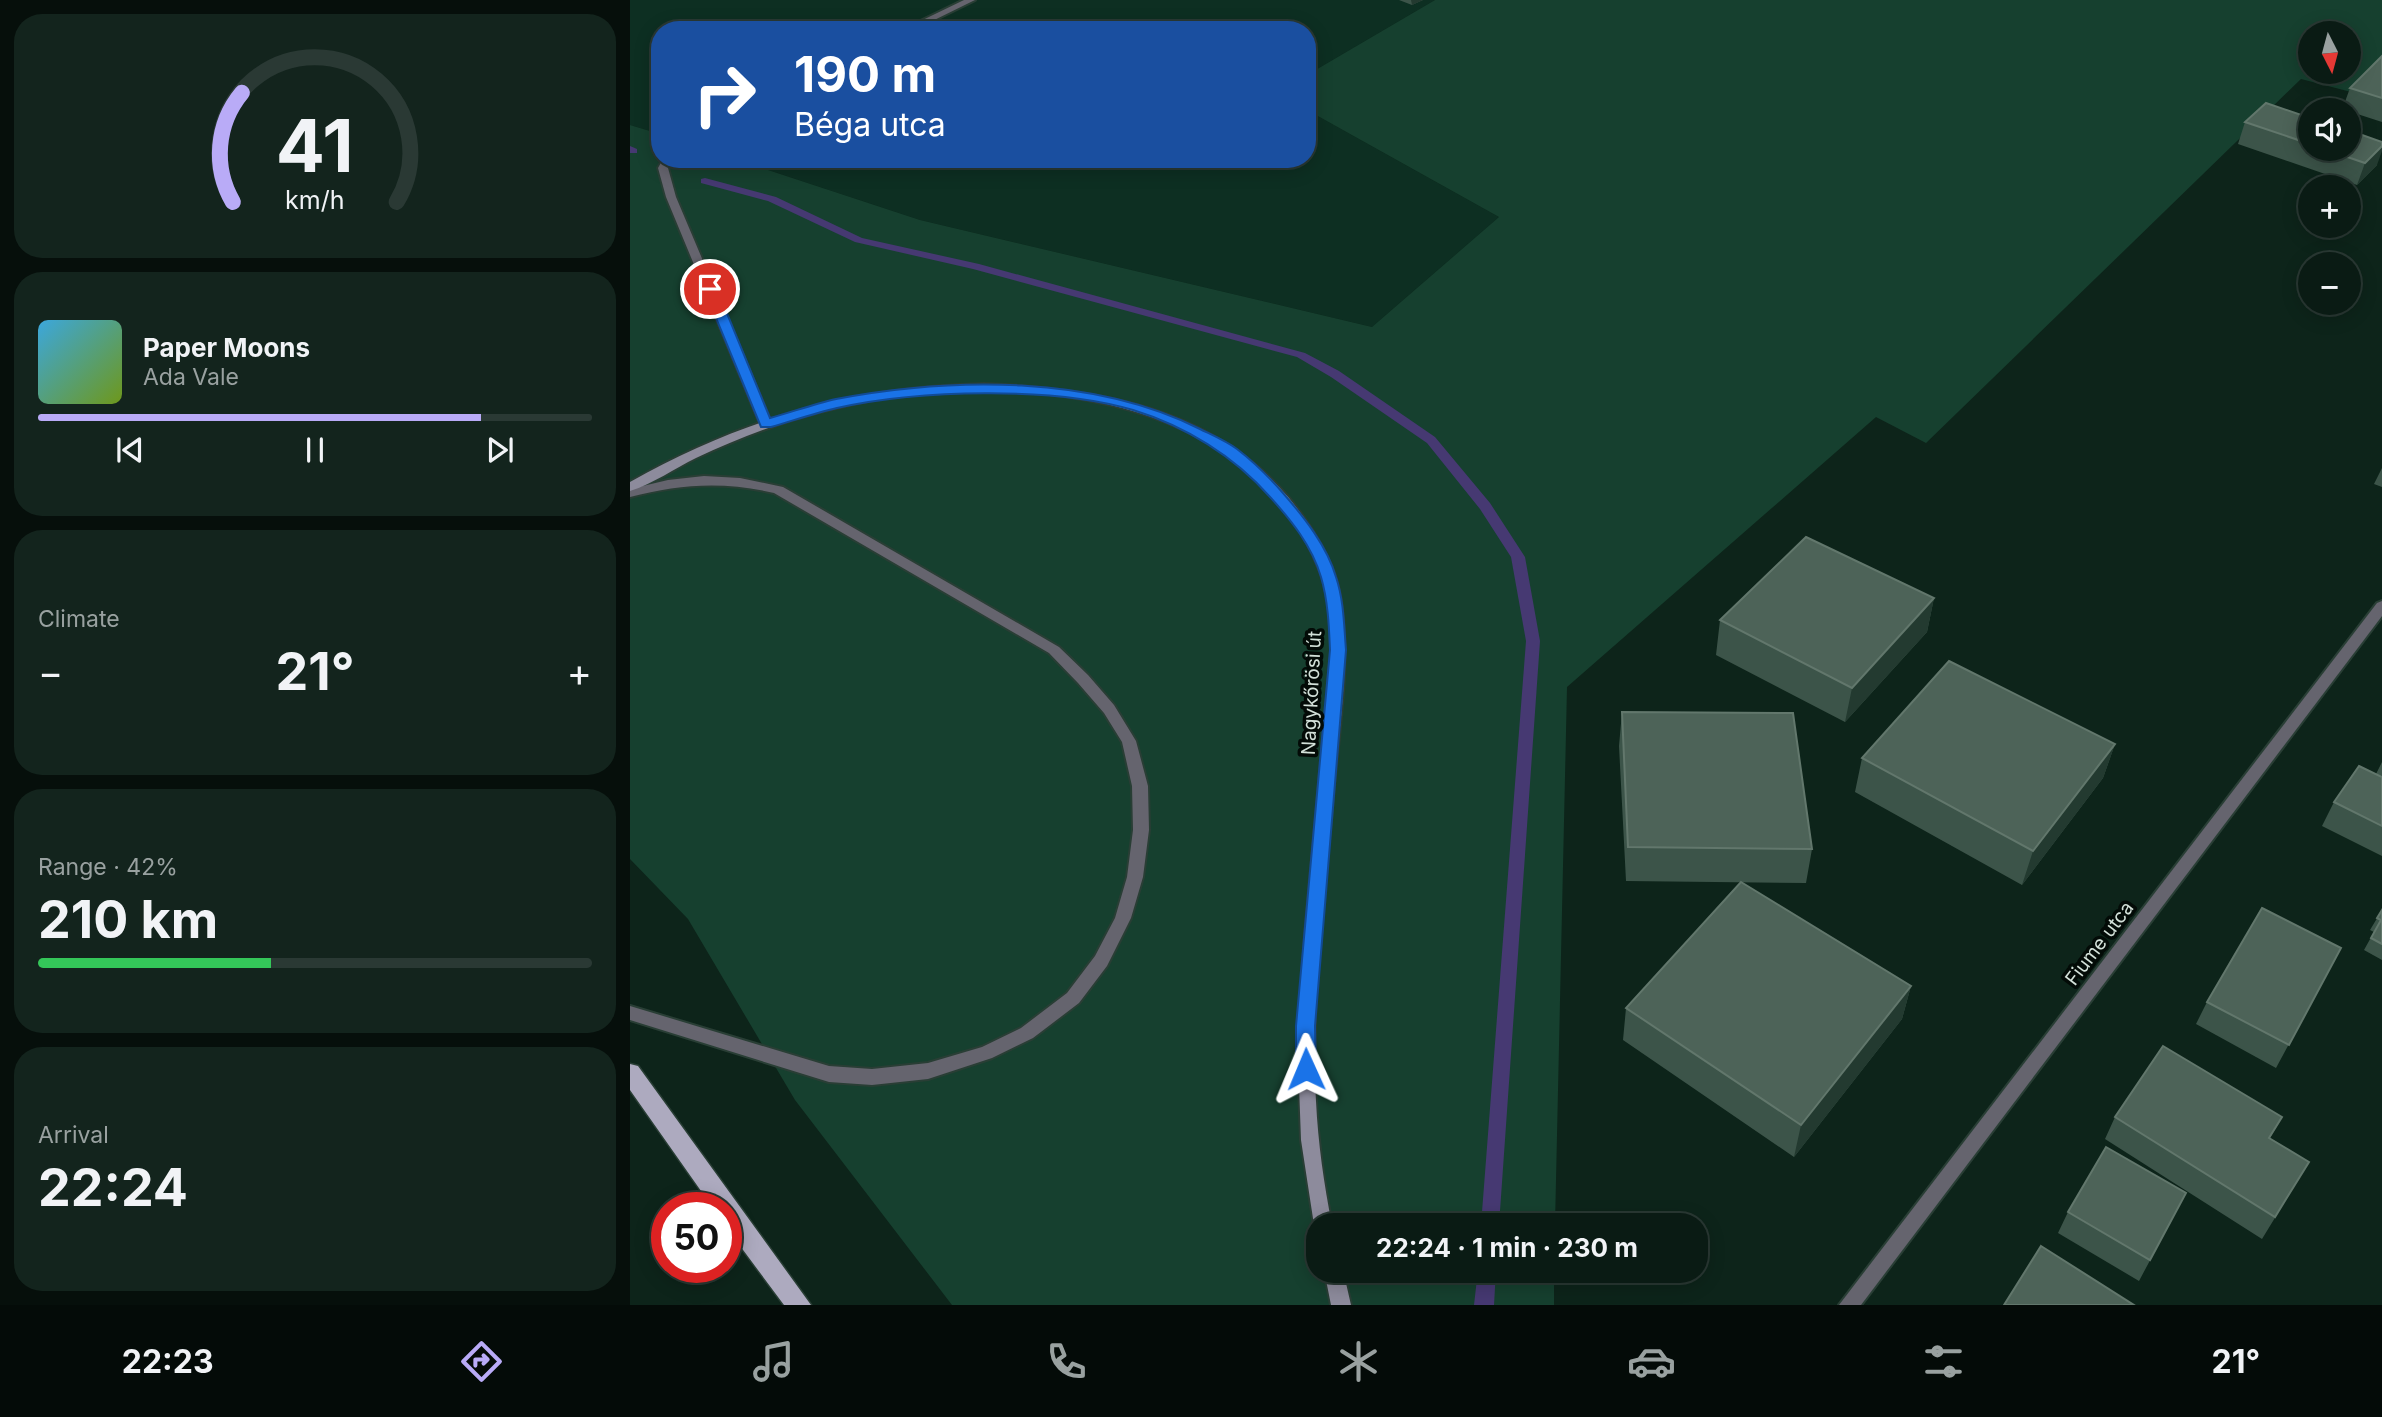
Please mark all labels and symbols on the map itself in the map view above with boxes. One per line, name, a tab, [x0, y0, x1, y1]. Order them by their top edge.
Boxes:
north arrow	[2298, 21, 2361, 84]
pin	[680, 259, 740, 319]
street label: Nagykőrösi út	[1297, 630, 1326, 756]
street label: Fiume utca	[2060, 897, 2138, 990]
position arrow	[1269, 1032, 1343, 1106]
speed limit sign: 50	[651, 1192, 742, 1283]

